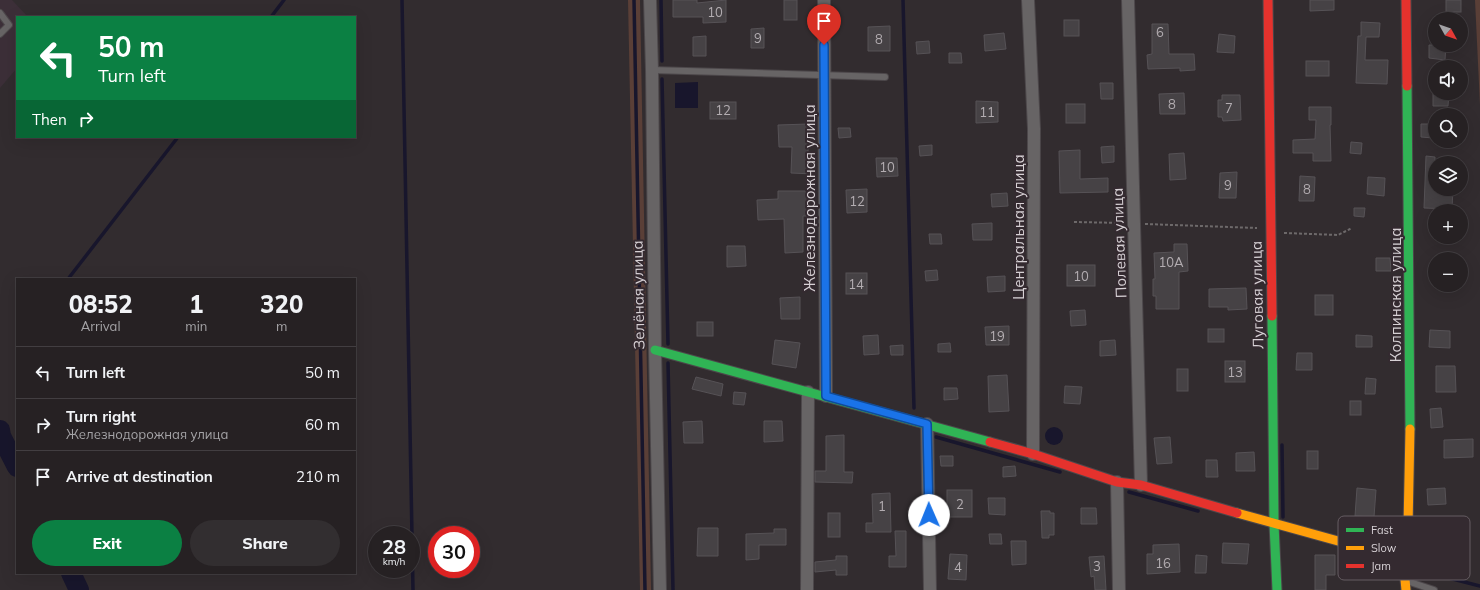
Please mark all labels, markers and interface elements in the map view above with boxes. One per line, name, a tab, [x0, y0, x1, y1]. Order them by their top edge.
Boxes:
house number: 10	[707, 4, 723, 20]
pin	[807, 4, 841, 45]
icon: arrive	[813, 10, 835, 32]
north arrow	[1428, 12, 1468, 52]
map controls	[1428, 12, 1468, 292]
house number: 6	[1156, 24, 1164, 40]
text: 50 m	[98, 29, 164, 64]
house number: 9	[754, 30, 762, 46]
house number: 8	[875, 31, 883, 47]
icon: left	[32, 32, 84, 84]
button: sound	[1428, 60, 1468, 100]
text: Turn left	[98, 64, 166, 87]
house number: 8	[1168, 96, 1176, 112]
house number: 7	[1225, 100, 1233, 116]
house number: 12	[715, 102, 731, 118]
street label: Железнодорожная улица	[800, 104, 819, 292]
house number: 11	[979, 104, 995, 120]
icon: right	[75, 108, 97, 130]
button: search	[1428, 108, 1468, 148]
text: Then	[32, 110, 67, 129]
street label: Центральная улица	[1009, 154, 1028, 300]
button: layers	[1428, 156, 1468, 196]
house number: 10	[879, 159, 895, 175]
house number: 9	[1224, 177, 1232, 193]
house number: 8	[1303, 181, 1311, 197]
street label: Полевая улица	[1108, 187, 1130, 299]
house number: 12	[849, 193, 865, 209]
button: +	[1428, 204, 1468, 244]
street label: Колпинская улица	[1386, 228, 1405, 362]
street label: Зелёная улица	[628, 240, 648, 350]
street label: Луговая улица	[1247, 241, 1267, 349]
button: −	[1428, 252, 1468, 292]
house number: 10А	[1158, 254, 1184, 270]
house number: 10	[1073, 268, 1089, 284]
house number: 14	[848, 276, 864, 292]
text: 08:52	[69, 289, 133, 319]
text: 1	[189, 289, 204, 319]
text: 320	[260, 289, 303, 319]
text: Arrival	[81, 318, 121, 334]
text: min	[185, 318, 207, 334]
text: m	[276, 318, 287, 334]
house number: 19	[989, 328, 1005, 344]
icon: left	[32, 362, 54, 384]
text: Turn left	[66, 363, 125, 382]
text: 50 m	[305, 363, 340, 382]
house number: 13	[1227, 364, 1243, 380]
text: Turn right	[66, 407, 136, 426]
icon: right	[32, 414, 54, 436]
text: 60 m	[305, 415, 340, 434]
text: Железнодорожная улица	[66, 426, 228, 442]
icon: arrive	[32, 466, 54, 488]
text: Arrive at destination	[66, 467, 213, 486]
text: 210 m	[296, 467, 340, 486]
position arrow	[908, 494, 950, 536]
house number: 2	[956, 496, 964, 512]
house number: 1	[878, 498, 886, 514]
legend	[1338, 516, 1470, 580]
button: Exit	[32, 520, 182, 566]
button: Share	[190, 520, 340, 566]
text: Fast	[1371, 523, 1393, 537]
speed limit sign: 30	[428, 526, 480, 578]
text: 28	[382, 534, 406, 559]
text: Slow	[1371, 541, 1397, 555]
text: km/h	[383, 555, 405, 568]
house number: 16	[1155, 555, 1171, 571]
house number: 3	[1093, 558, 1101, 574]
house number: 4	[954, 559, 962, 575]
text: Jam	[1371, 559, 1391, 573]

